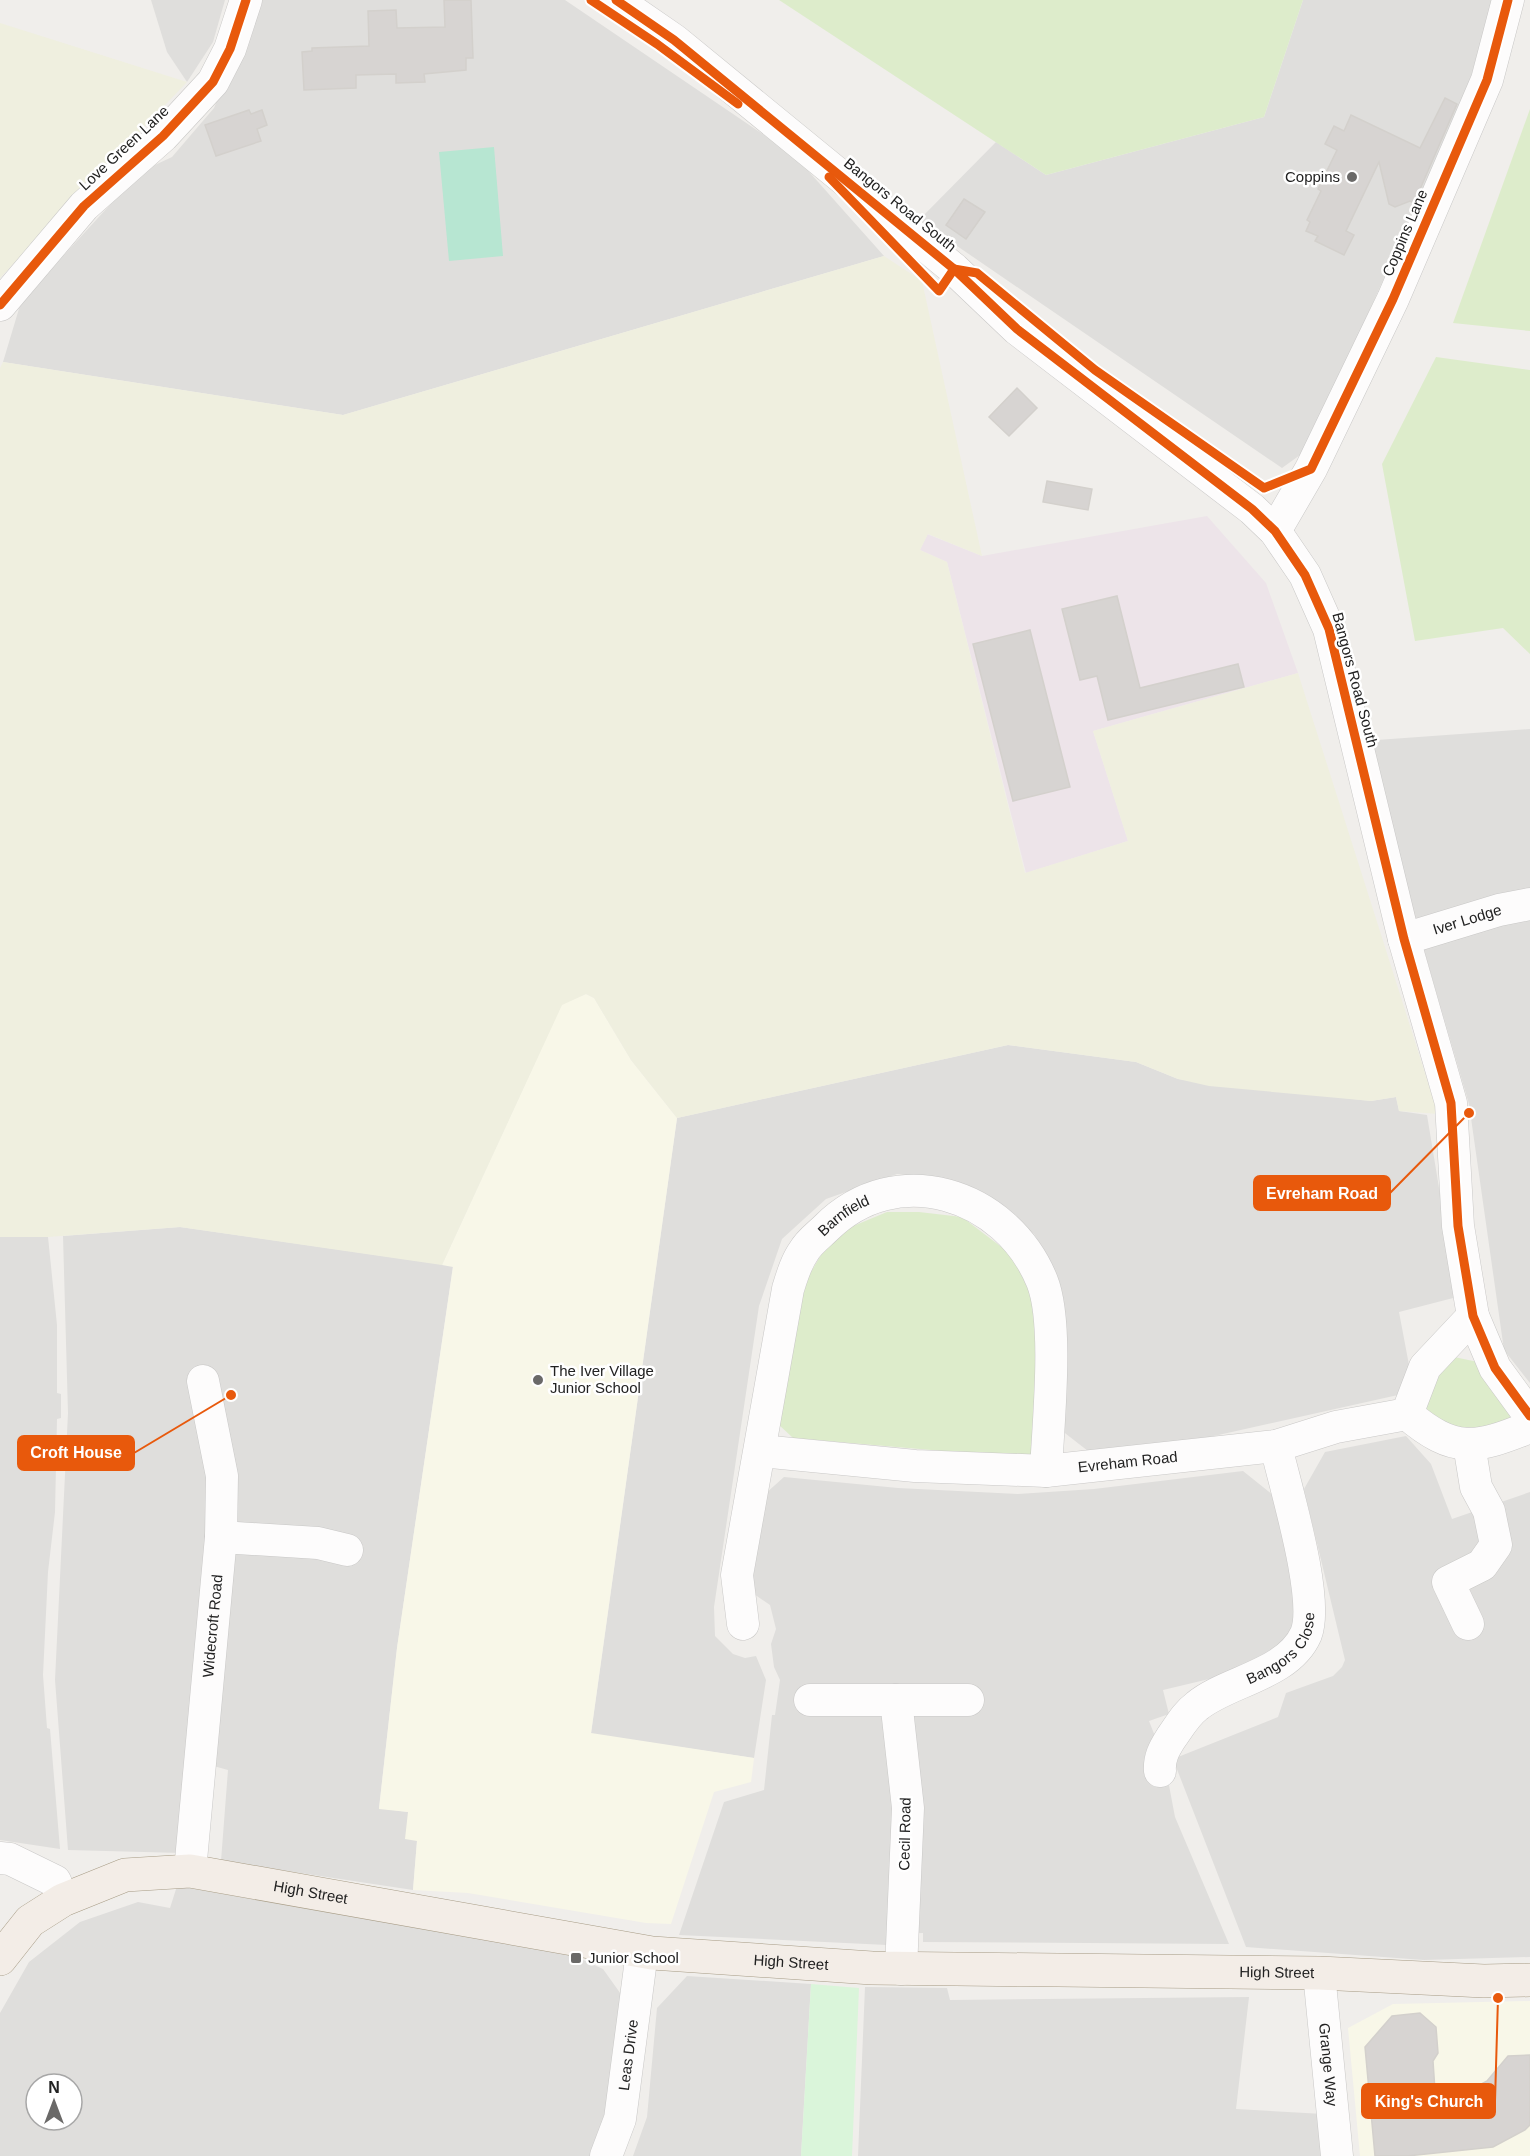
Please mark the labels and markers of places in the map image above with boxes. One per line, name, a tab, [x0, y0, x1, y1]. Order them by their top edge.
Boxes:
place label: Coppins	[1285, 168, 1340, 185]
marker: Coppins	[1345, 170, 1359, 184]
callout: Evreham Road	[1254, 1176, 1390, 1210]
place label: The Iver Village Junior School	[550, 1362, 654, 1396]
marker: The Iver Village Junior School	[531, 1373, 545, 1387]
callout: Croft House	[18, 1436, 134, 1470]
place label: Junior School	[588, 1949, 679, 1966]
marker: Junior School	[569, 1951, 583, 1965]
callout: King's Church	[1362, 2084, 1495, 2118]

